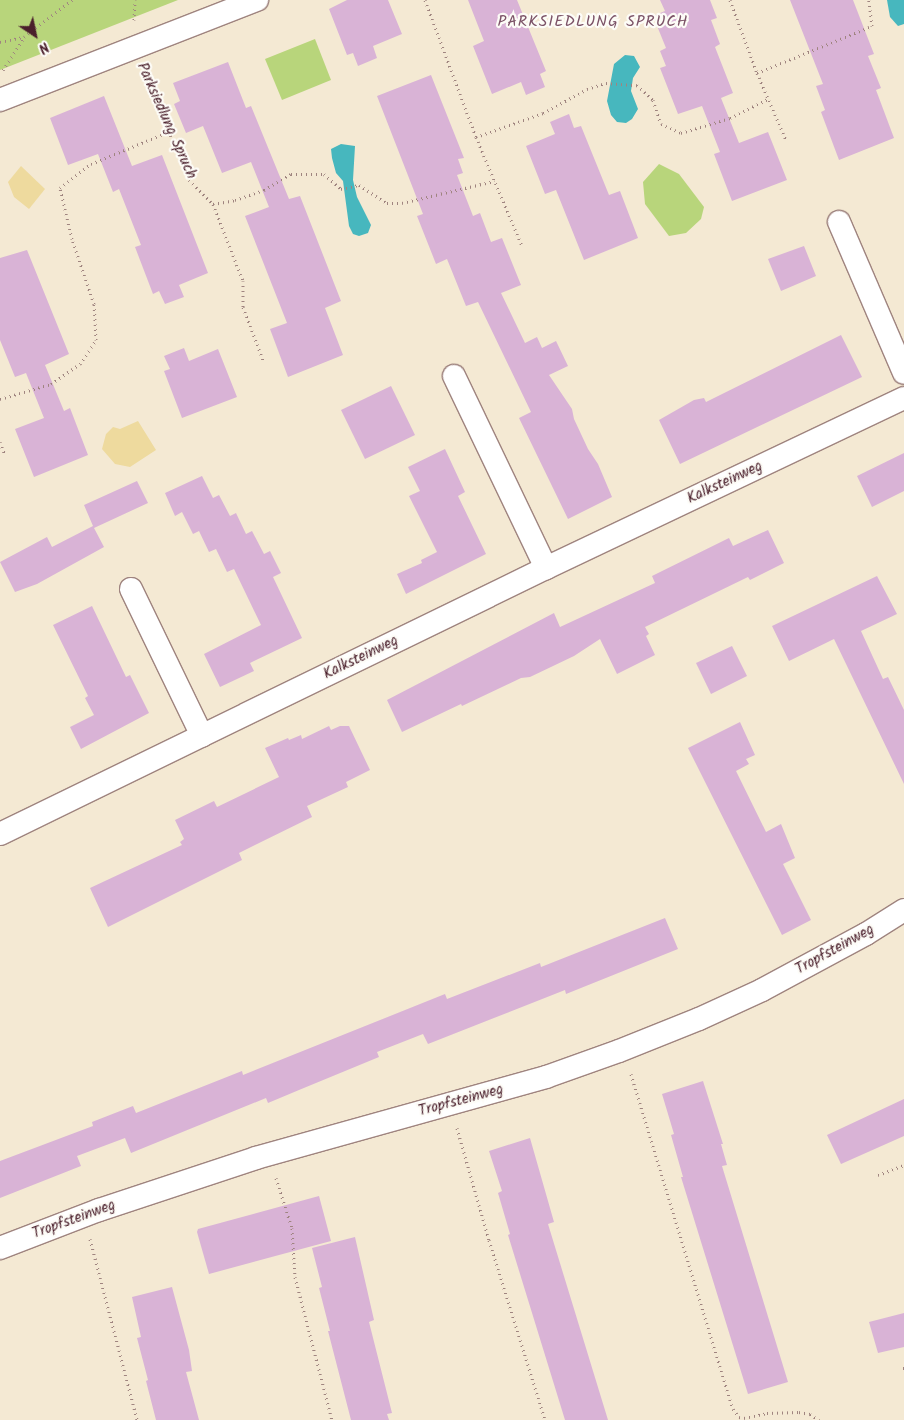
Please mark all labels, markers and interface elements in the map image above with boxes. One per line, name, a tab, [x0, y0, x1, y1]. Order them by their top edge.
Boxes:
north arrow	[10, 10, 60, 60]
district label: PARKSIEDLUNG SPRUCH	[495, 12, 691, 32]
text: N	[34, 36, 53, 59]
street label: Parksiedlung Spruch	[132, 60, 200, 182]
street label: Kalksteinweg	[684, 458, 766, 508]
street label: Kalksteinweg	[321, 632, 401, 684]
street label: Tropfsteinweg	[793, 921, 877, 979]
street label: Tropfsteinweg	[417, 1081, 505, 1121]
street label: Tropfsteinweg	[30, 1197, 118, 1243]

